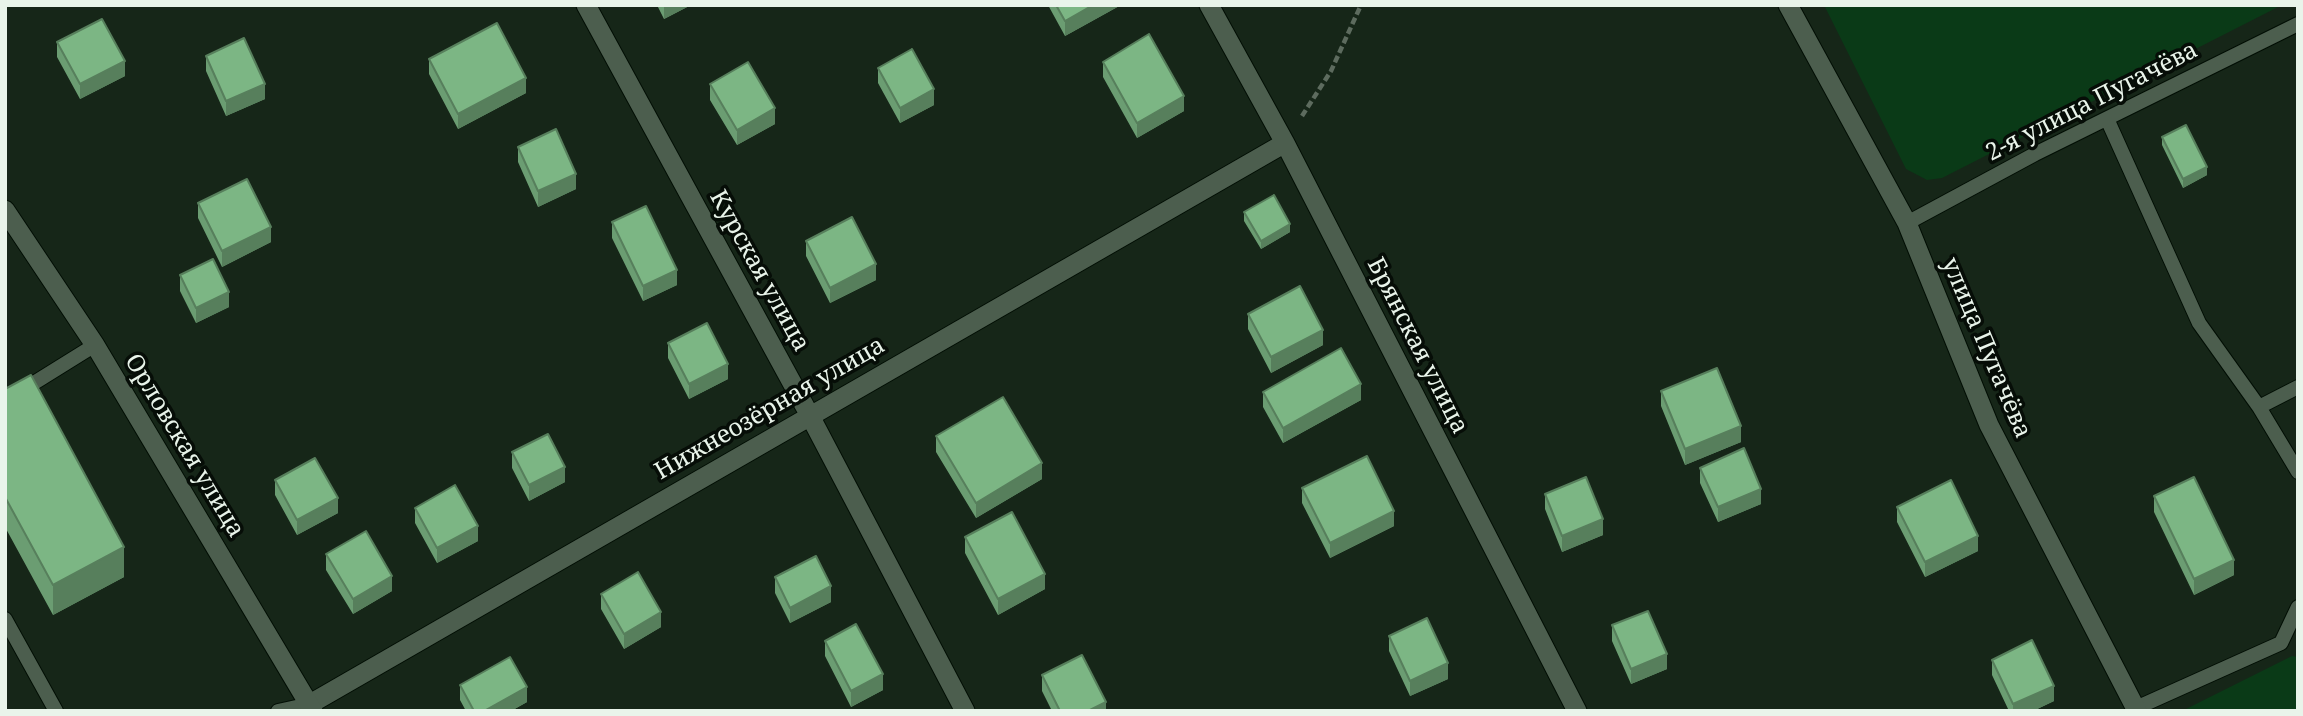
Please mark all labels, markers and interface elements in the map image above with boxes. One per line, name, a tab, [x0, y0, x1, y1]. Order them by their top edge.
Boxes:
street label: 2-я улица Пугачёва	[1981, 36, 2203, 168]
street label: Курская улица	[703, 185, 815, 357]
street label: Брянская улица	[1360, 253, 1474, 439]
street label: улица Пугачёва	[1935, 254, 2037, 442]
street label: Нижнеозёрная улица	[650, 331, 890, 487]
street label: Орловская улица	[118, 349, 250, 543]

